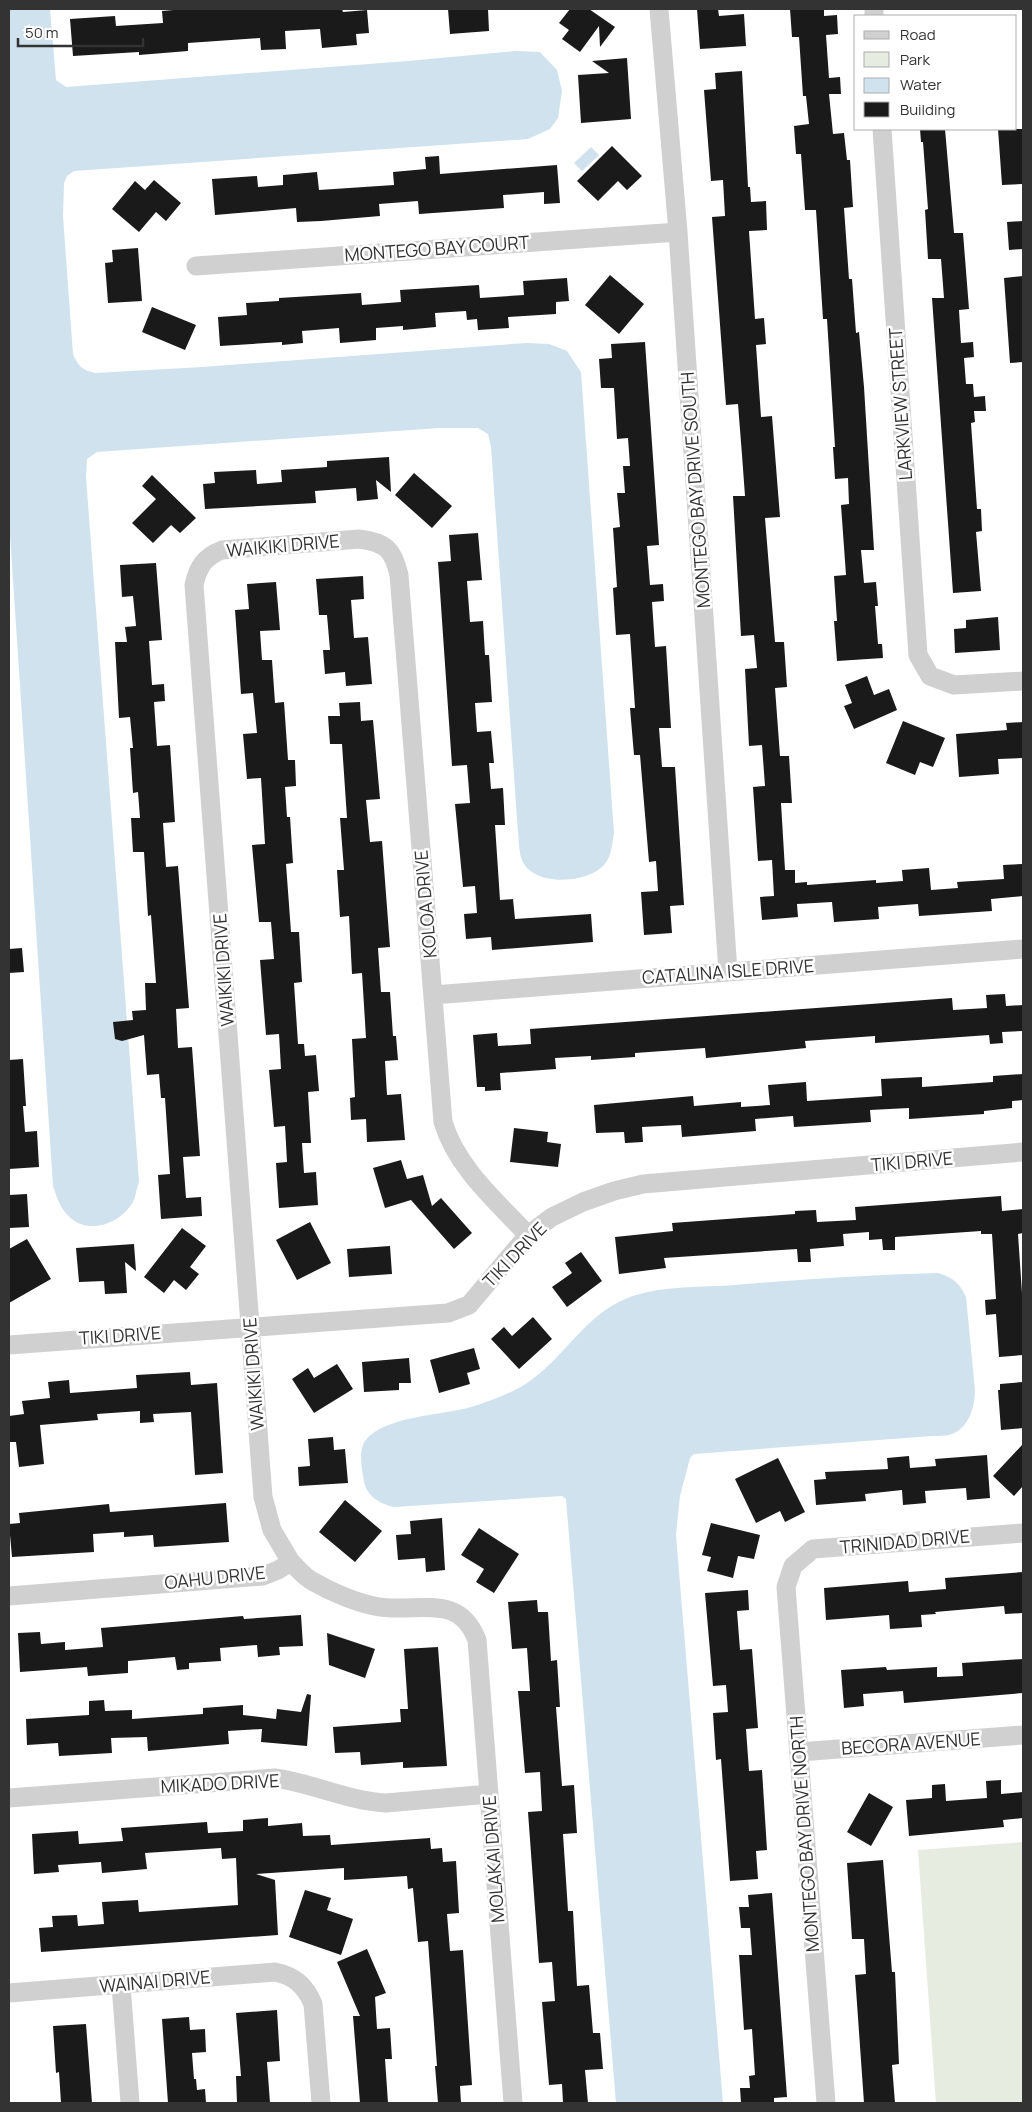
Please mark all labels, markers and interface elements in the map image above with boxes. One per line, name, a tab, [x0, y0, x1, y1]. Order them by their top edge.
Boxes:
scale bar	[18, 15, 142, 47]
legend	[854, 15, 1017, 130]
text: 50 m	[25, 22, 59, 43]
text: Road	[900, 24, 936, 45]
text: Park	[900, 49, 930, 70]
text: Water	[900, 74, 942, 95]
text: Building	[900, 99, 955, 120]
street label: MONTEGO BAY COURT	[344, 230, 530, 266]
street label: LARKVIEW STREET	[883, 327, 917, 481]
street label: MONTEGO BAY DRIVE SOUTH	[675, 371, 715, 609]
street label: WAIKIKI DRIVE	[225, 528, 340, 562]
street label: KOLOA DRIVE	[408, 849, 442, 959]
street label: WAIKIKI DRIVE	[207, 913, 239, 1027]
street label: CATALINA ISLE DRIVE	[641, 953, 815, 989]
street label: TIKI DRIVE	[870, 1145, 954, 1177]
street label: TIKI DRIVE	[477, 1216, 551, 1292]
street label: WAIKIKI DRIVE	[237, 1317, 269, 1431]
street label: TIKI DRIVE	[78, 1320, 162, 1350]
street label: TRINIDAD DRIVE	[839, 1523, 971, 1559]
street label: OAHU DRIVE	[163, 1560, 267, 1594]
street label: MONTEGO BAY DRIVE NORTH	[784, 1715, 824, 1953]
street label: BECORA AVENUE	[840, 1726, 981, 1760]
street label: MIKADO DRIVE	[160, 1768, 280, 1798]
street label: MOLAKAI DRIVE	[477, 1795, 509, 1923]
street label: WAINAI DRIVE	[98, 1964, 211, 1998]

